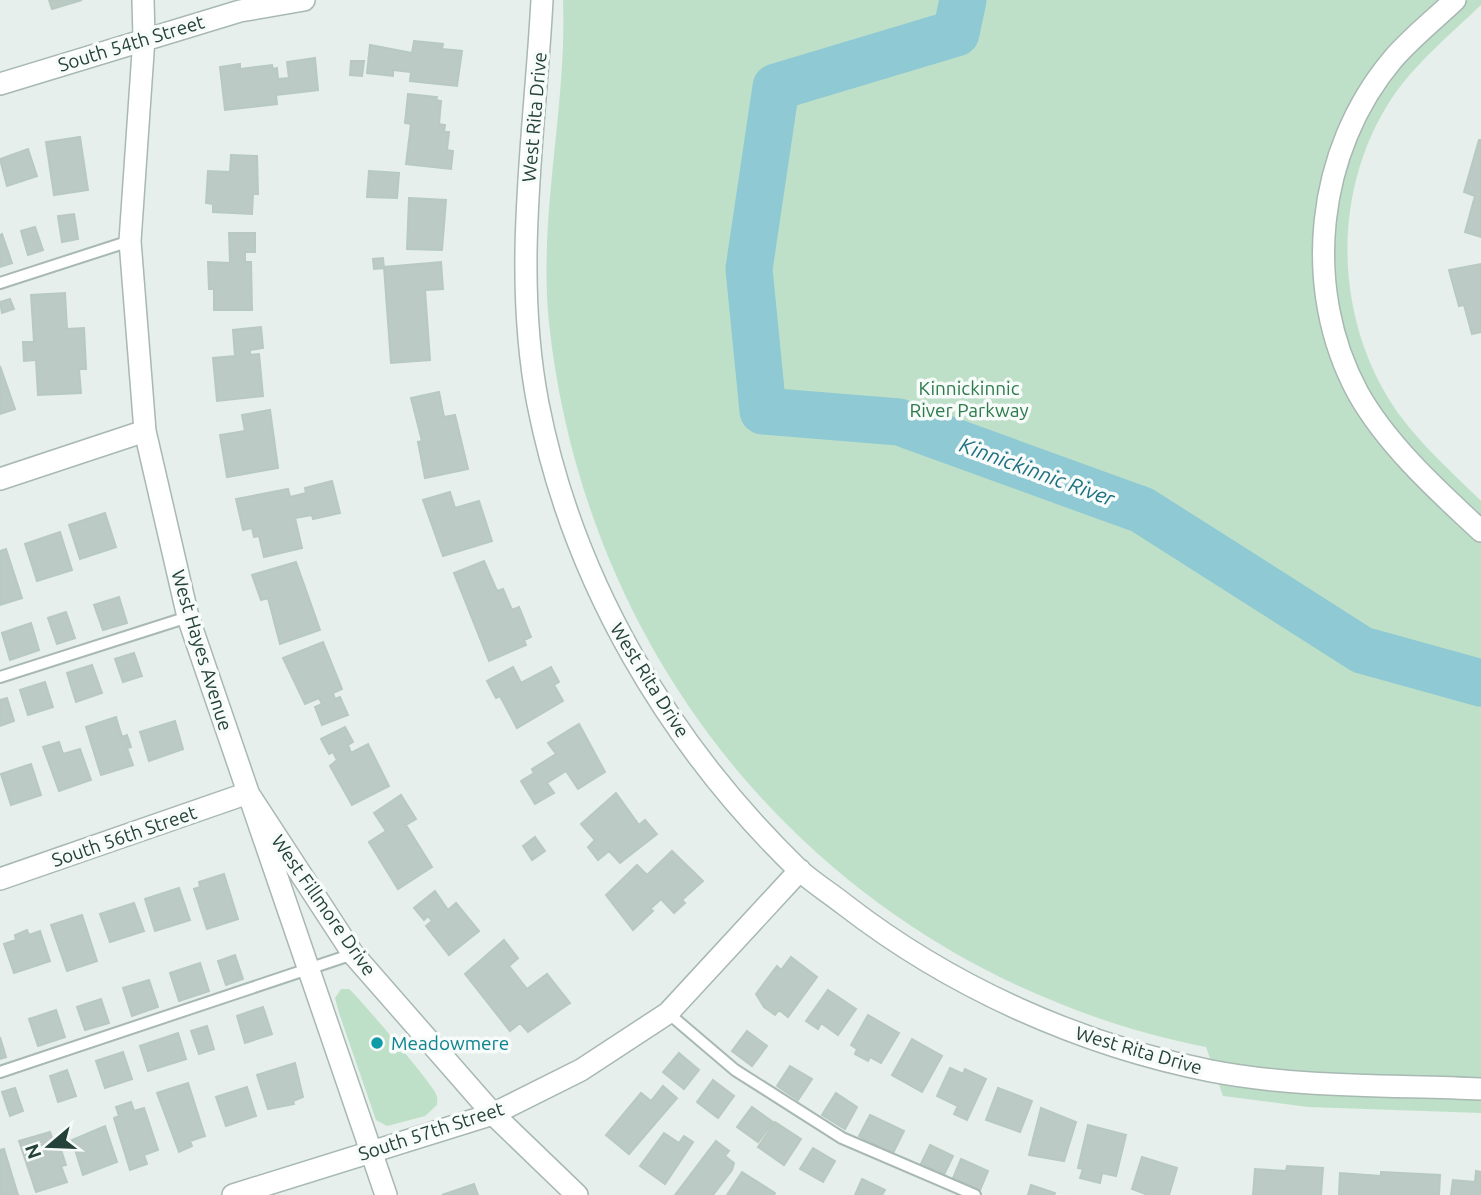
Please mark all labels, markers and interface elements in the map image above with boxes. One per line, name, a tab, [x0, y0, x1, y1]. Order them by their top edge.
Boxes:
street label: South 54th Street	[55, 10, 207, 76]
street label: West Rita Drive	[517, 51, 551, 183]
park label: Kinnickinnic River Parkway	[909, 377, 1029, 421]
water label: Kinnickinnic River	[957, 432, 1119, 511]
street label: West Hayes Avenue	[167, 567, 237, 733]
street label: West Rita Drive	[606, 619, 694, 741]
street label: South 56th Street	[49, 801, 200, 871]
street label: West Fillmore Drive	[267, 830, 381, 980]
street label: West Rita Drive	[1073, 1021, 1205, 1079]
place label: Meadowmere	[391, 1032, 509, 1054]
marker: Meadowmere	[369, 1035, 385, 1051]
street label: South 57th Street	[355, 1097, 507, 1165]
north arrow	[14, 1111, 84, 1181]
text: N	[20, 1141, 46, 1162]

